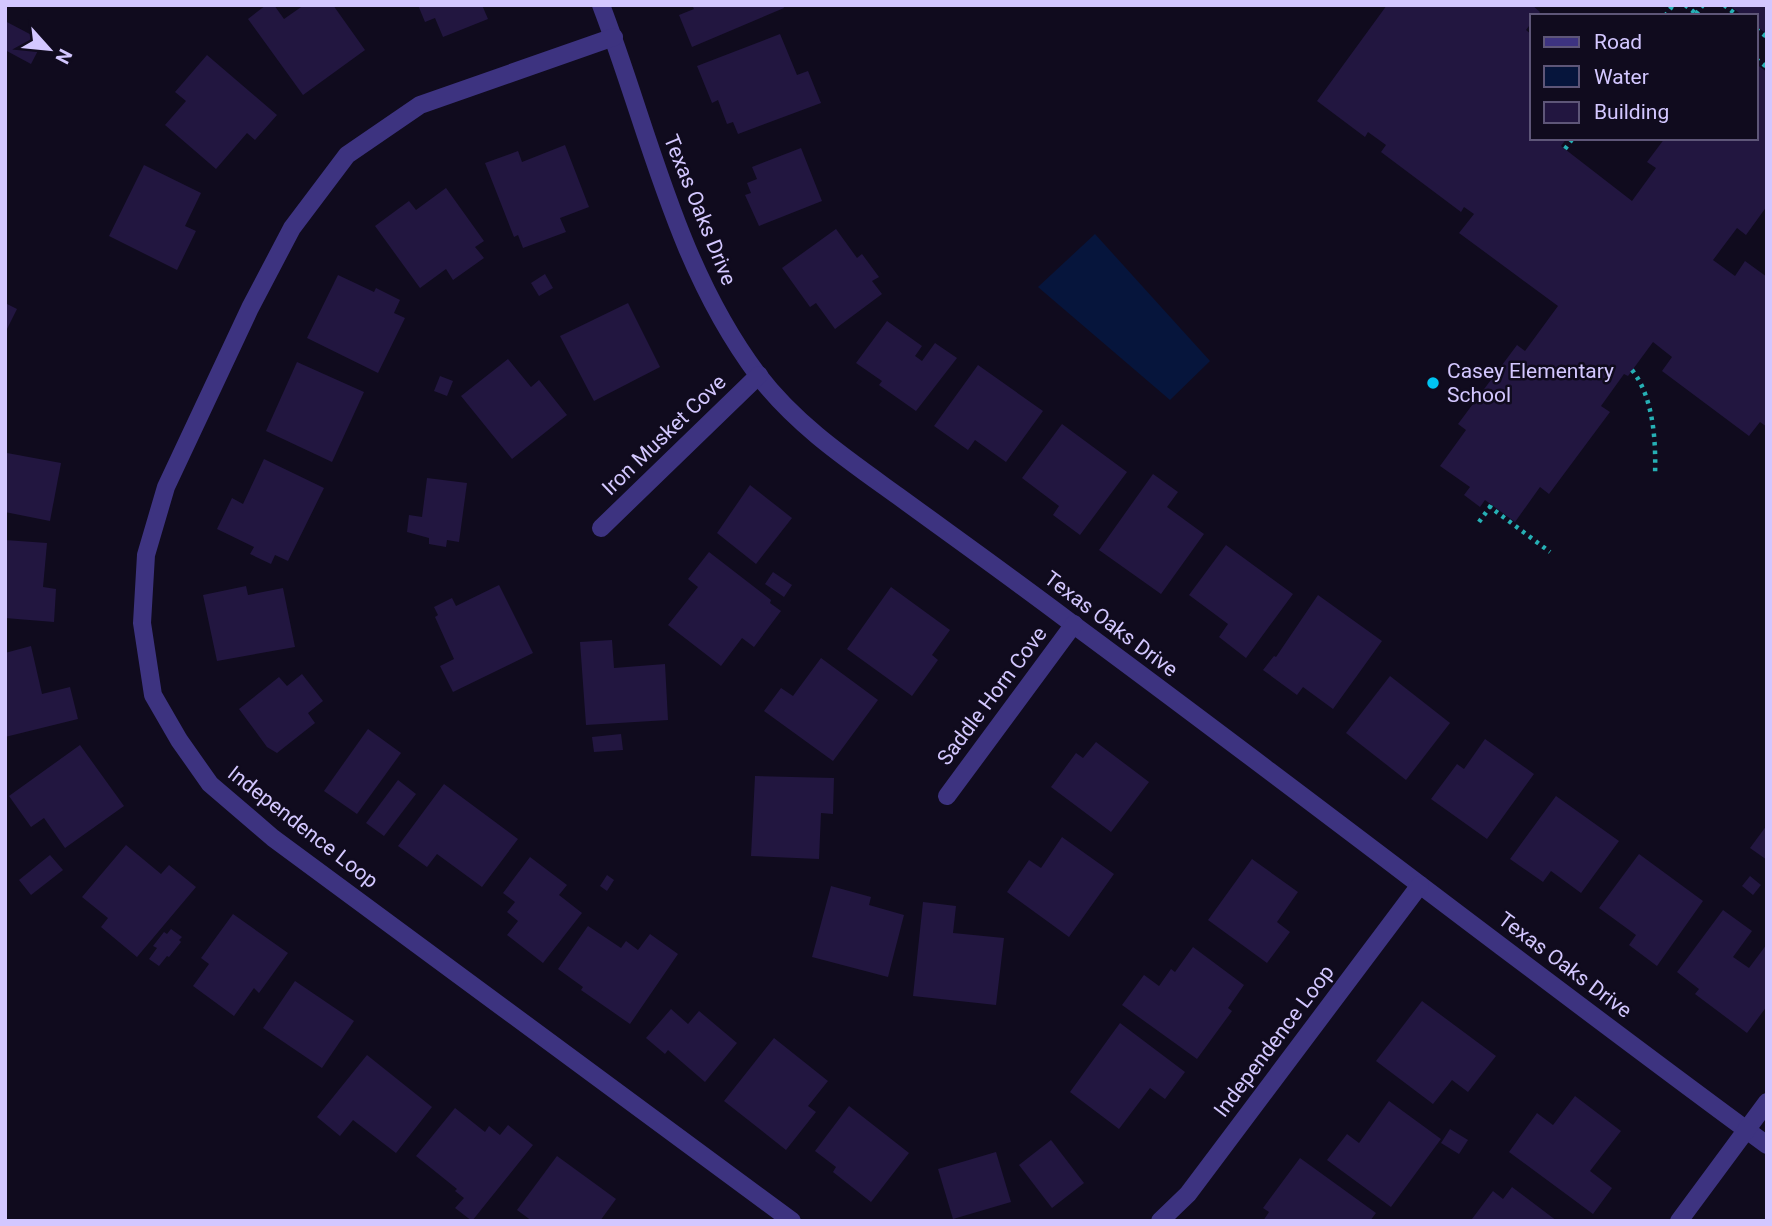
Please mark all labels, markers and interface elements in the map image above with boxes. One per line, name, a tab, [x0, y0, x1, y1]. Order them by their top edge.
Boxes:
north arrow	[14, 14, 84, 84]
legend	[1530, 14, 1758, 140]
text: Road	[1594, 30, 1642, 54]
text: N	[50, 45, 77, 68]
text: Water	[1594, 65, 1649, 89]
text: Building	[1594, 100, 1669, 124]
street label: Texas Oaks Drive	[659, 131, 741, 289]
place label: Casey Elementary School	[1447, 359, 1614, 407]
street label: Iron Musket Cove	[597, 370, 731, 500]
marker: Casey Elementary School	[1425, 375, 1441, 391]
street label: Texas Oaks Drive	[1040, 566, 1182, 682]
street label: Saddle Horn Cove	[932, 622, 1052, 770]
street label: Independence Loop	[223, 761, 383, 893]
street label: Texas Oaks Drive	[1494, 907, 1636, 1023]
street label: Independence Loop	[1209, 960, 1339, 1122]

